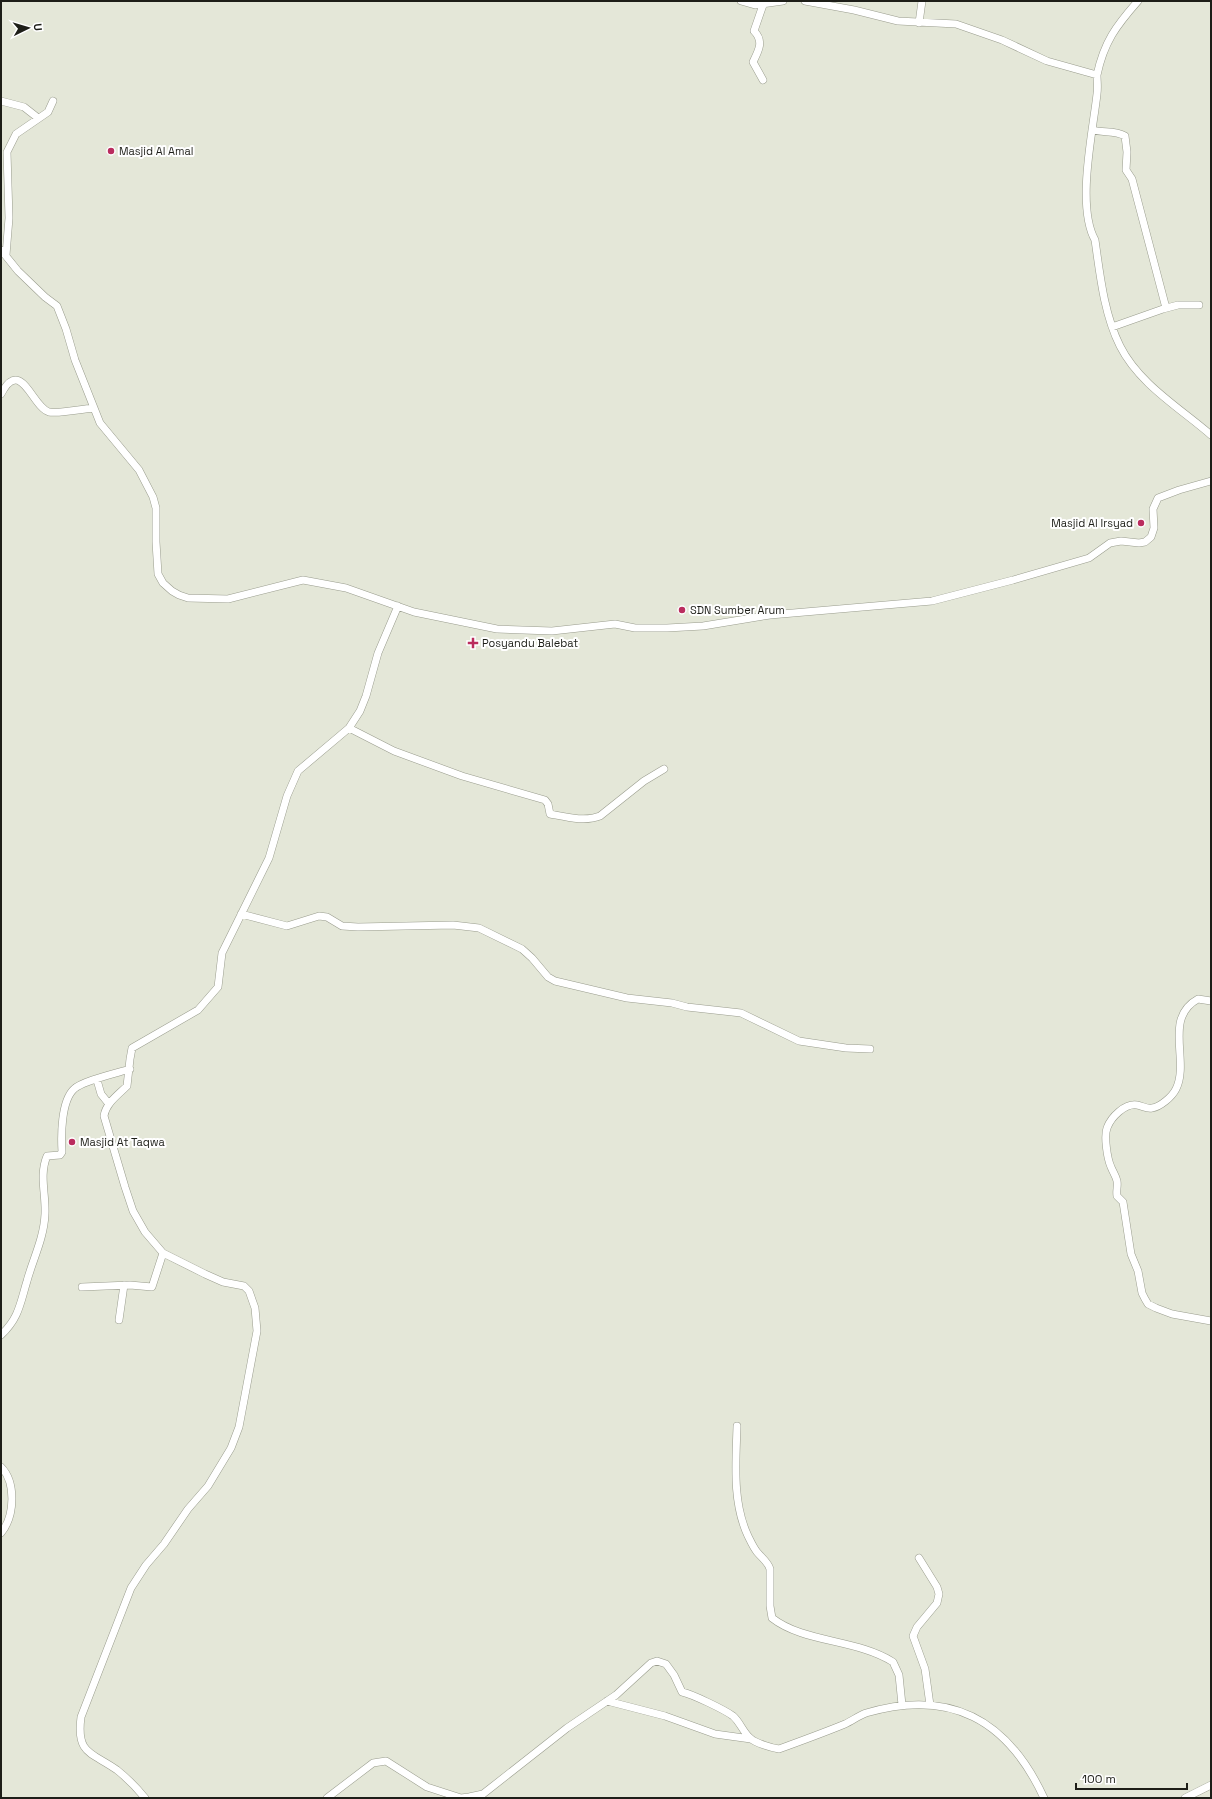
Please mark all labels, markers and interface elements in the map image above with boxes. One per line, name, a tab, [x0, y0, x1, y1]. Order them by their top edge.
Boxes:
north arrow	[8, 8, 48, 48]
text: U	[31, 23, 45, 31]
place label: Masjid Al Amal	[119, 144, 193, 158]
marker: Masjid Al Amal	[106, 146, 116, 156]
place label: Masjid Al Irsyad	[1051, 516, 1133, 530]
marker: Masjid Al Irsyad	[1136, 518, 1146, 528]
place label: SDN Sumber Arum	[690, 603, 785, 617]
marker: SDN Sumber Arum	[677, 605, 687, 615]
place label: Posyandu Balebat	[482, 636, 578, 650]
marker: Posyandu Balebat	[467, 637, 479, 649]
place label: Masjid At Taqwa	[80, 1135, 166, 1149]
marker: Masjid At Taqwa	[67, 1137, 77, 1147]
scale bar	[1076, 1765, 1187, 1791]
text: 100 m	[1082, 1771, 1116, 1787]

